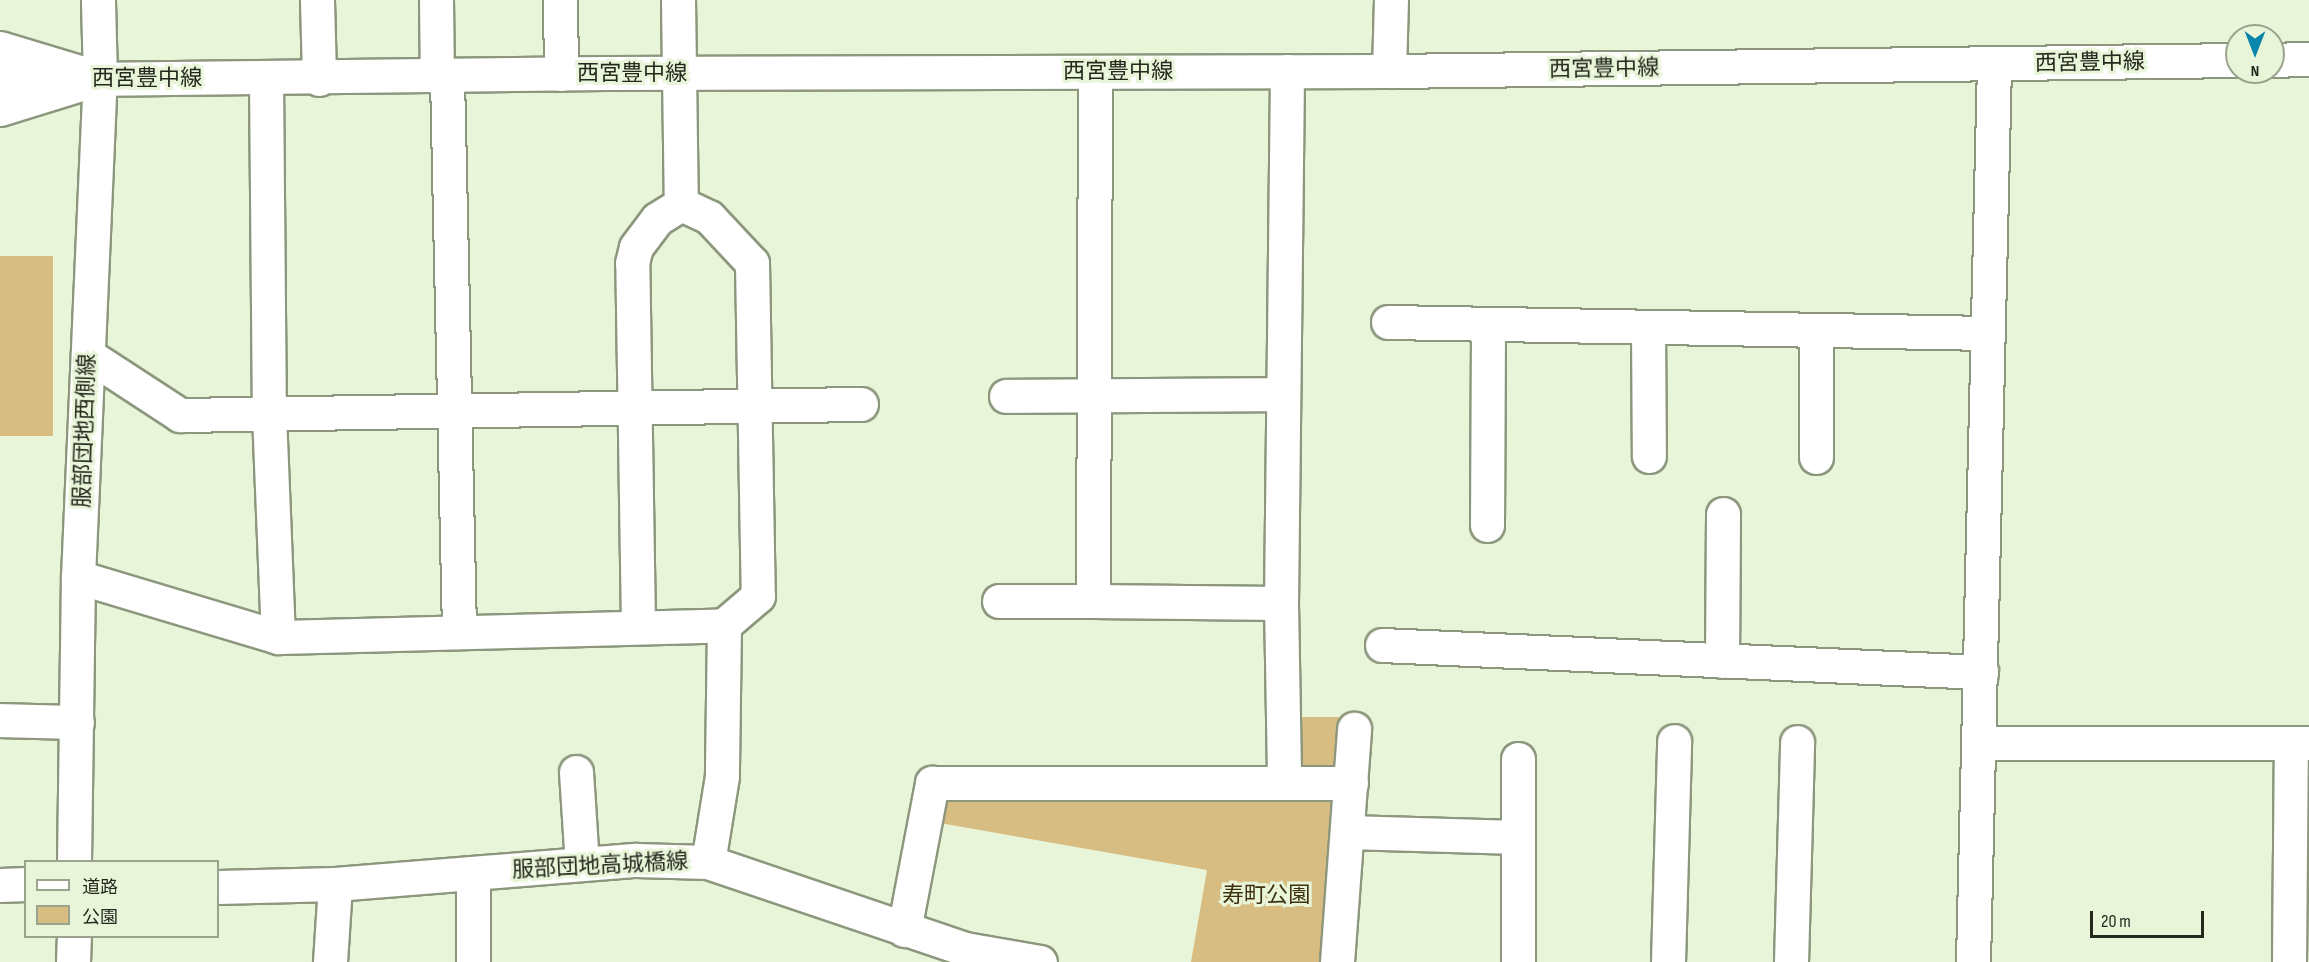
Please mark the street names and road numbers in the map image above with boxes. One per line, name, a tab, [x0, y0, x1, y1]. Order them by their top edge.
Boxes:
street label: 西宮豊中線	[2035, 49, 2145, 77]
street label: 西宮豊中線	[1549, 55, 1659, 83]
street label: 西宮豊中線	[1063, 59, 1173, 85]
street label: 西宮豊中線	[577, 61, 687, 87]
street label: 西宮豊中線	[92, 66, 202, 92]
street label: 服部団地西側線	[69, 354, 101, 508]
street label: 服部団地高城橋線	[511, 848, 689, 884]

